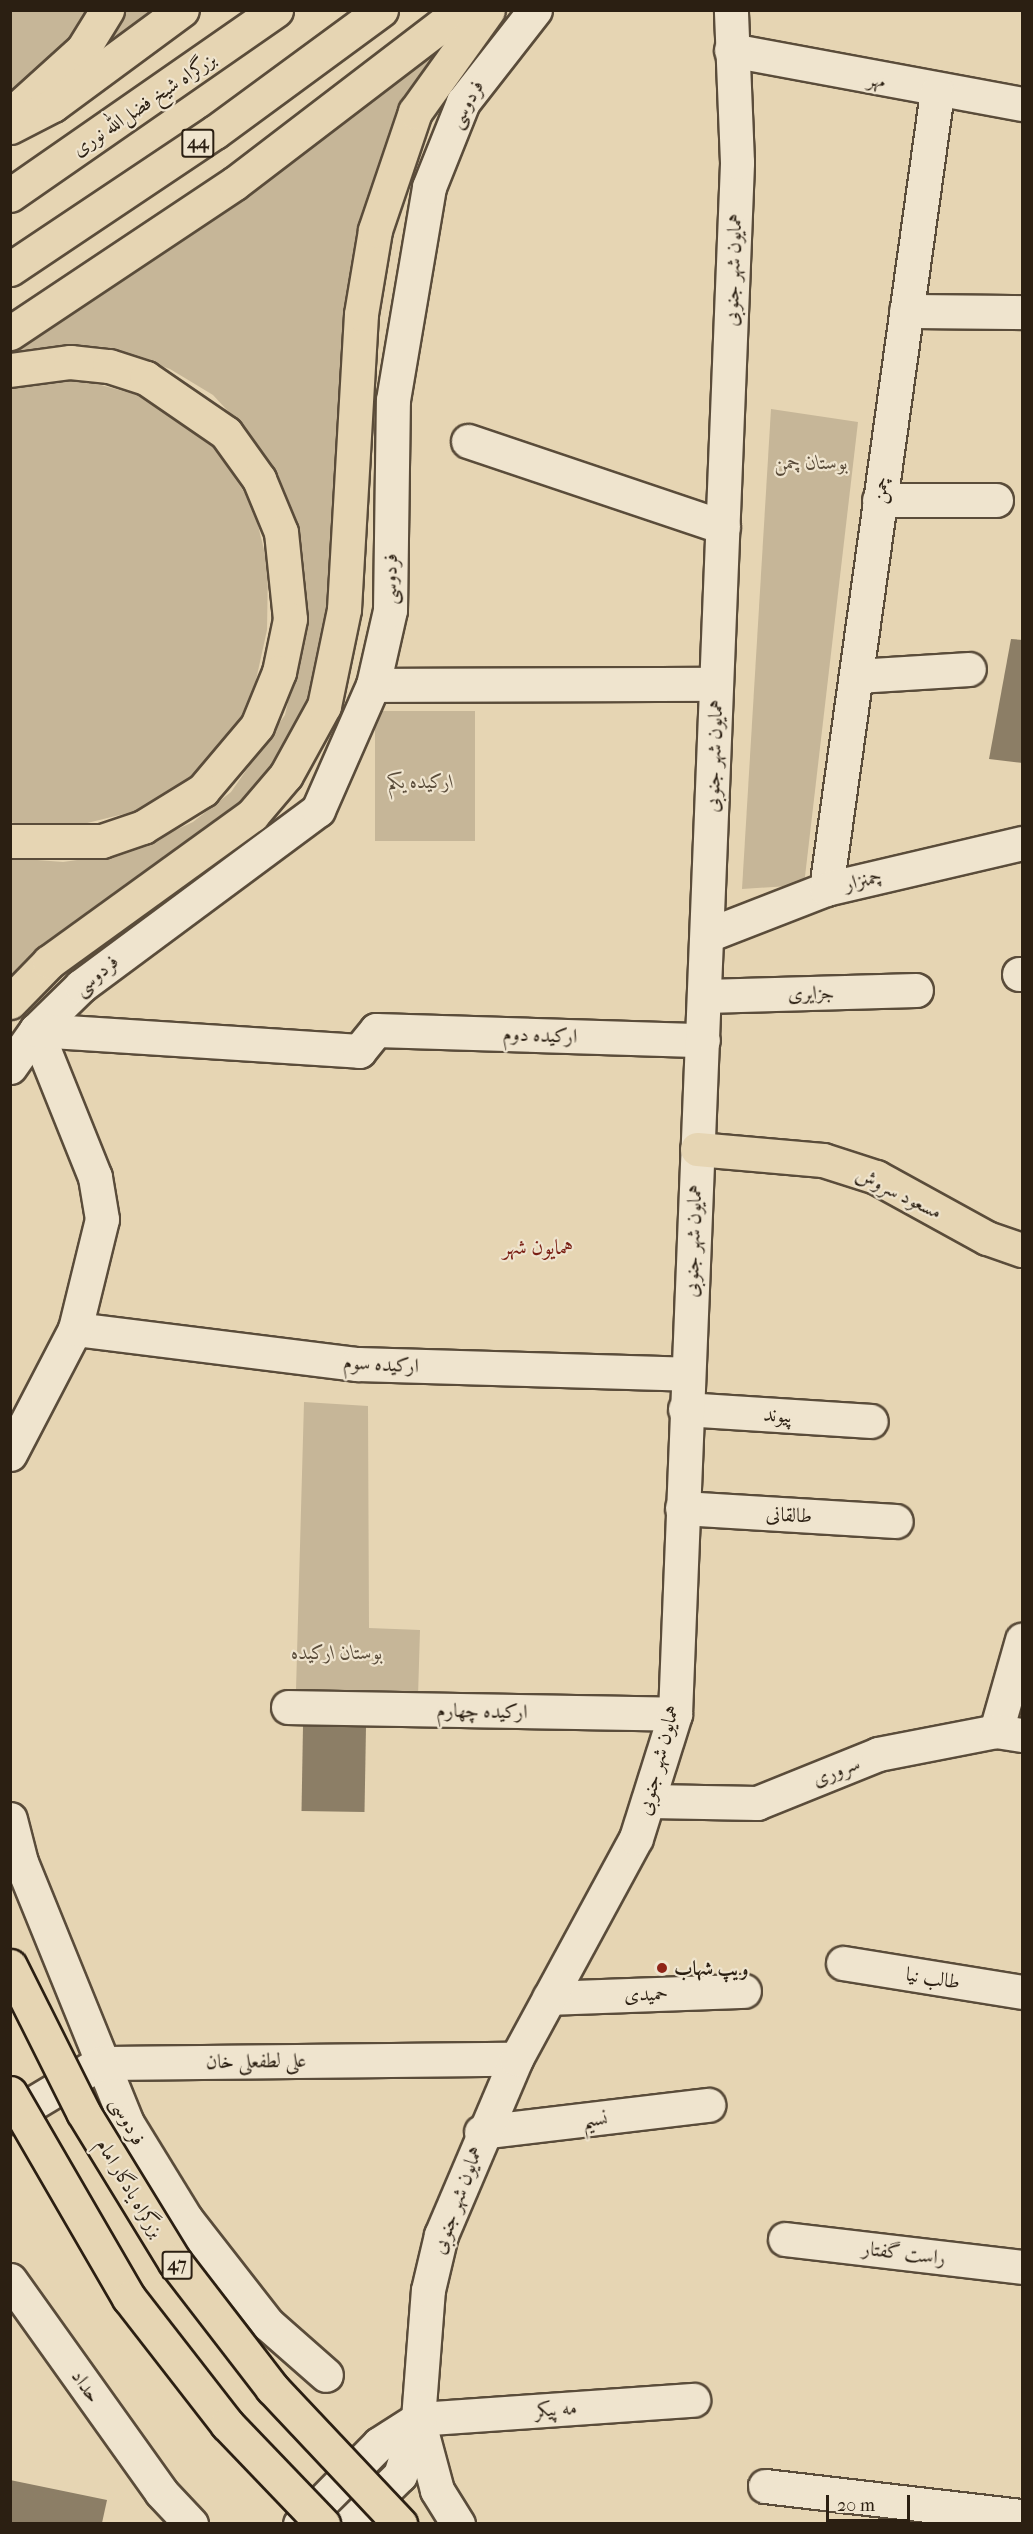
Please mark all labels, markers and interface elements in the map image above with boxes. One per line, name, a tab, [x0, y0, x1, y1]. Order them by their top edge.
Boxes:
street label: بزرگراه شیخ فضل‌الله نوری	[68, 47, 220, 161]
street label: مهر	[866, 66, 888, 94]
street label: فردوسی	[443, 76, 489, 132]
road number: 44	[180, 128, 216, 158]
street label: همایون‌ شهر جنوبی	[719, 213, 747, 327]
park label: بوستان چمن	[774, 450, 848, 474]
street label: چمن	[866, 475, 894, 505]
street label: فردوسی	[378, 553, 402, 605]
street label: همایون‌ شهر جنوبی	[700, 699, 728, 813]
park label: ارکیده یکم	[388, 769, 454, 793]
street label: چمنزار	[842, 864, 884, 896]
street label: فردوسی	[69, 949, 123, 1001]
street label: جزایری	[787, 980, 835, 1006]
street label: ارکیده دوم	[502, 1022, 578, 1048]
street label: مسعود سروش	[852, 1162, 946, 1224]
street label: همایون‌ شهر جنوبی	[679, 1184, 707, 1298]
district label: همایون شهر	[503, 1234, 573, 1260]
street label: ارکیده سوم	[343, 1350, 419, 1378]
street label: پیوند	[763, 1402, 793, 1428]
street label: طالقانی	[765, 1502, 813, 1528]
park label: بوستان ارکیده	[291, 1640, 383, 1664]
street label: ارکیده چهارم	[436, 1698, 528, 1724]
street label: همایون‌ شهر جنوبی	[632, 1702, 684, 1818]
street label: سروری	[809, 1751, 863, 1791]
place label: ویپ شهاب	[674, 1956, 748, 1980]
marker: ویپ شهاب	[655, 1961, 669, 1975]
street label: طالب‌ نیا	[904, 1962, 962, 1994]
street label: حمیدی	[624, 1981, 668, 2007]
street label: علی لطفعلی خان	[206, 2048, 306, 2074]
street label: فردوسی	[105, 2093, 151, 2149]
street label: نسیم	[581, 2106, 609, 2132]
street label: بزرگراه یادگار امام	[91, 2134, 169, 2242]
street label: همایون‌ شهر جنوبی	[426, 2143, 488, 2257]
street label: راست گفتار	[861, 2236, 947, 2270]
road number: 47	[160, 2250, 194, 2280]
street label: حداد	[66, 2365, 106, 2407]
street label: مه‌ پیکر	[534, 2396, 578, 2422]
scale bar	[829, 2483, 913, 2521]
text: 20 m	[837, 2495, 875, 2516]

